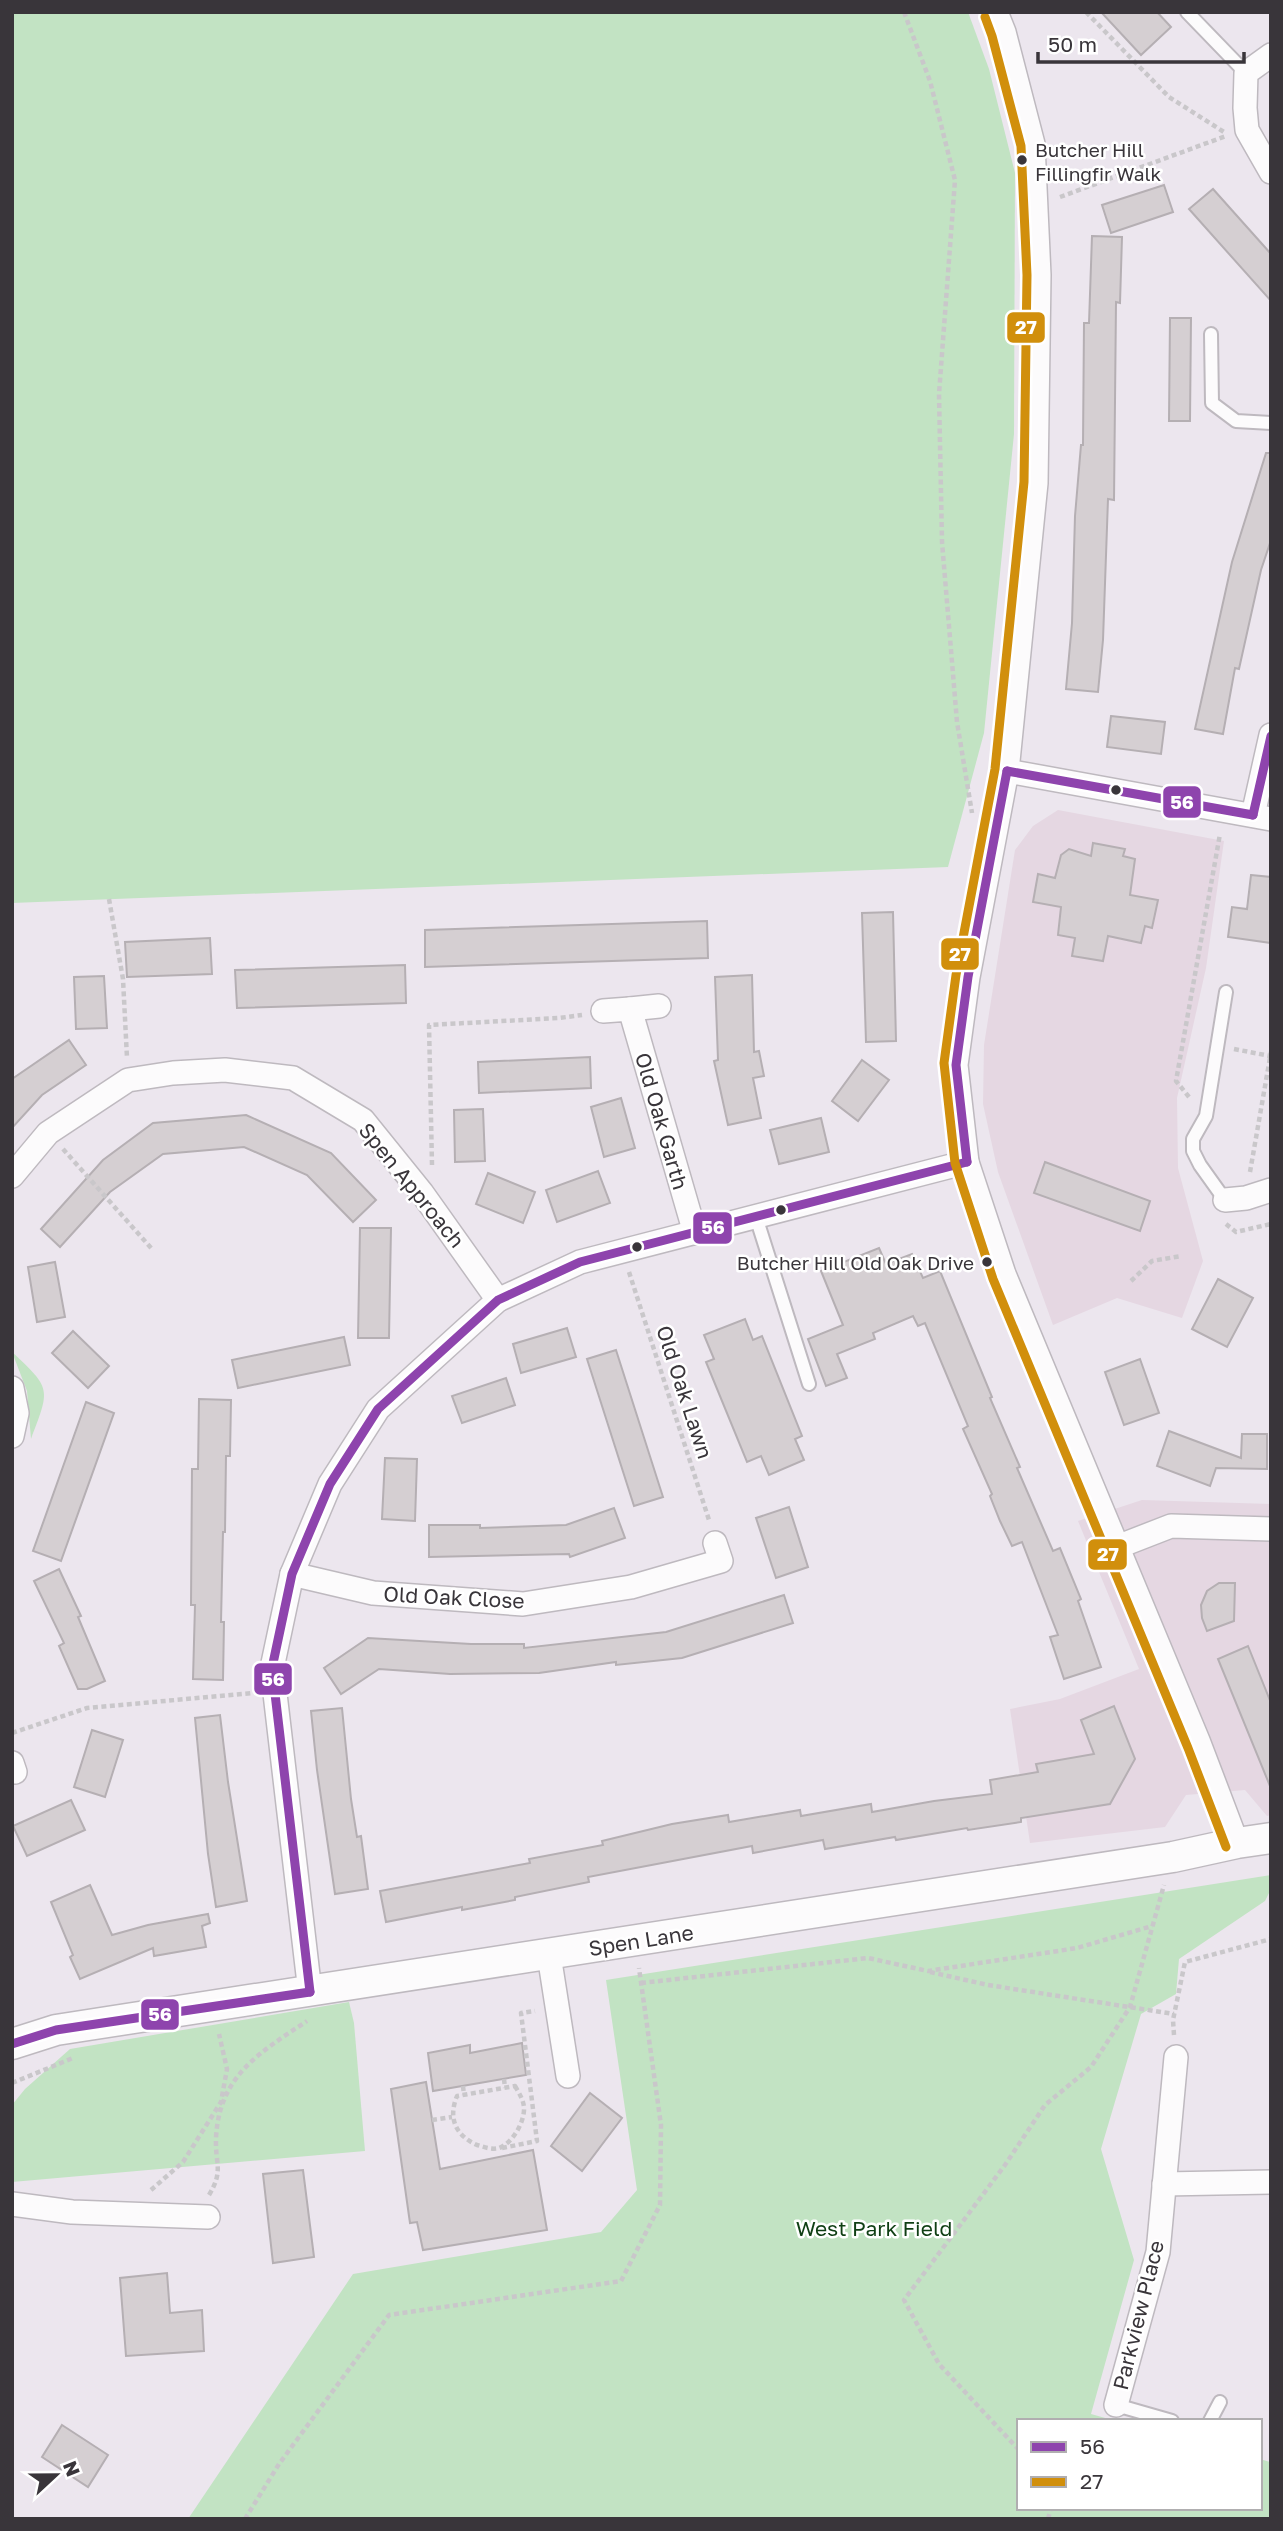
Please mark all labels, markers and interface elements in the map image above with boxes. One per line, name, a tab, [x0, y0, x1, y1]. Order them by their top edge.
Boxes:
scale bar	[1038, 21, 1244, 65]
text: 50 m	[1048, 31, 1097, 57]
place label: Butcher Hill Fillingfir Walk	[1035, 138, 1162, 185]
marker: Butcher Hill Fillingfir Walk	[1015, 153, 1029, 167]
line badge: 27	[1006, 311, 1046, 344]
text: 27	[1015, 315, 1037, 338]
unlabelled marker	[1109, 783, 1123, 797]
line badge: 56	[1162, 785, 1202, 819]
text: 56	[1170, 790, 1194, 813]
line badge: 27	[940, 937, 980, 971]
text: 27	[949, 942, 971, 965]
street label: Old Oak Garth	[630, 1049, 694, 1193]
street label: Spen Approach	[354, 1117, 470, 1253]
unlabelled marker	[774, 1203, 788, 1217]
line badge: 56	[692, 1211, 733, 1245]
text: 56	[701, 1215, 725, 1238]
unlabelled marker	[630, 1240, 644, 1254]
place label: Butcher Hill Old Oak Drive	[737, 1251, 974, 1274]
marker: Butcher Hill Old Oak Drive	[980, 1255, 994, 1269]
street label: Old Oak Lawn	[651, 1322, 719, 1462]
line badge: 27	[1087, 1538, 1128, 1571]
text: 27	[1097, 1542, 1119, 1565]
street label: Old Oak Close	[383, 1580, 525, 1614]
line badge: 56	[253, 1662, 293, 1696]
text: 56	[261, 1667, 285, 1690]
street label: Spen Lane	[587, 1919, 695, 1961]
line badge: 56	[140, 1998, 180, 2031]
text: 56	[148, 2002, 172, 2025]
park label: West Park Field	[796, 2215, 952, 2241]
street label: Parkview Place	[1107, 2237, 1169, 2393]
legend	[1017, 2419, 1262, 2510]
text: 56	[1080, 2433, 1105, 2459]
north arrow	[21, 2440, 91, 2510]
text: N	[59, 2457, 86, 2479]
text: 27	[1080, 2468, 1103, 2494]

